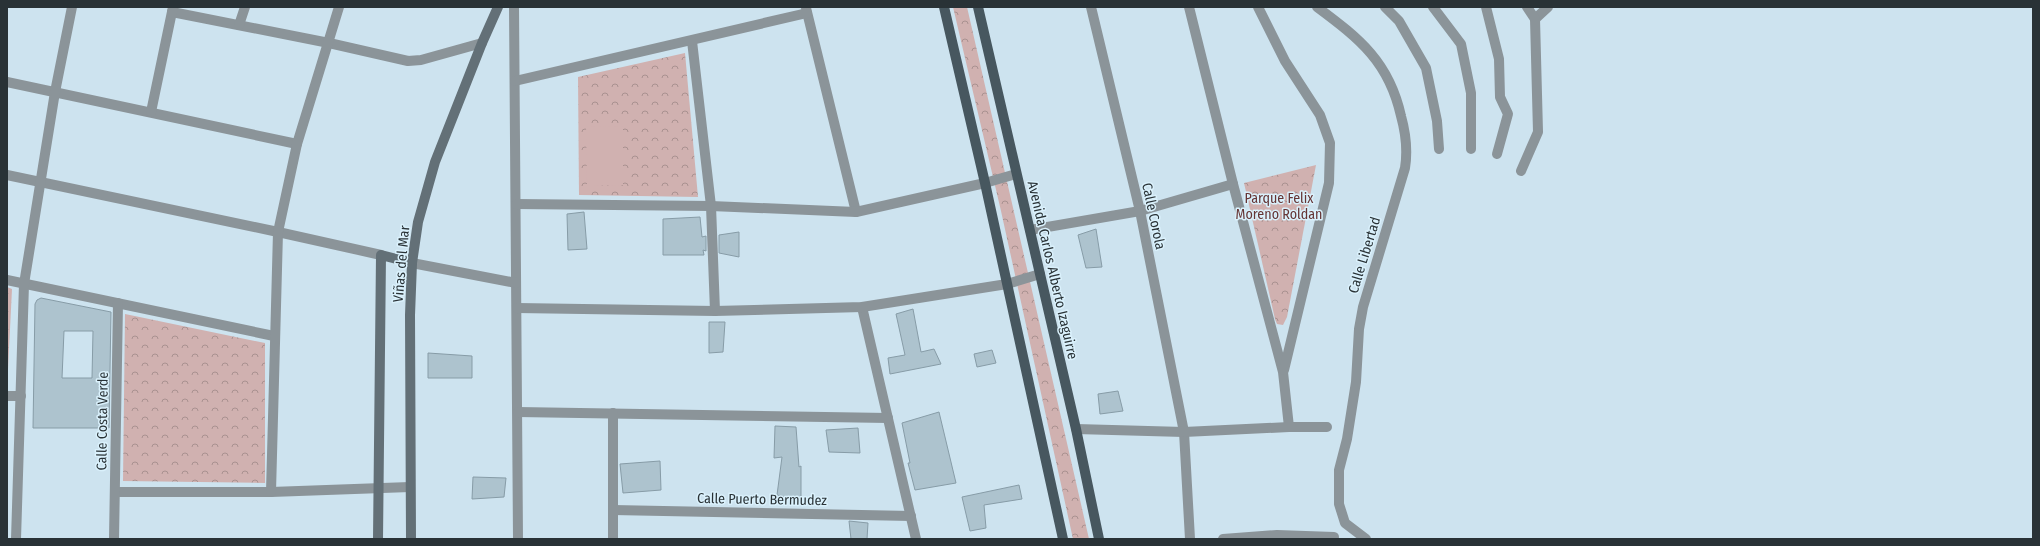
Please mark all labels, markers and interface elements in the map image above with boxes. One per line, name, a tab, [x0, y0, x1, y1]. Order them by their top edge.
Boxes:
street label: Avenida Carlos Alberto Izaguirre	[1024, 179, 1081, 361]
street label: Calle Corola	[1138, 181, 1169, 251]
park label: Parque Felix Moreno Roldan	[1236, 190, 1322, 223]
street label: Calle Libertad	[1345, 215, 1384, 295]
street label: Viñas del Mar	[390, 225, 413, 303]
street label: Calle Costa Verde	[93, 371, 112, 470]
street label: Calle Puerto Bermudez	[697, 490, 827, 509]

